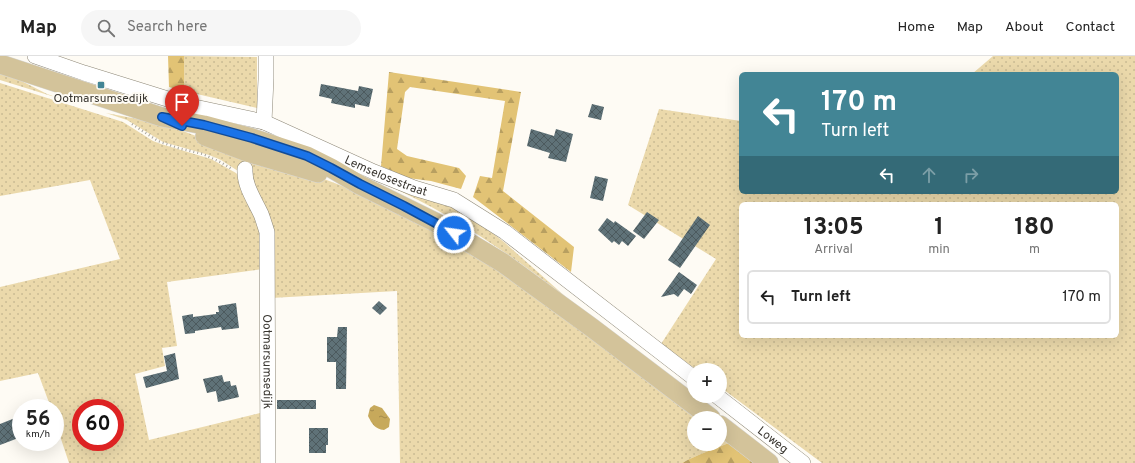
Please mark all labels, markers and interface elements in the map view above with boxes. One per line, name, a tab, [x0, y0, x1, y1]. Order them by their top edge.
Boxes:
search box	[81, 10, 361, 46]
text: Map	[20, 16, 57, 40]
icon: search	[95, 17, 117, 39]
text: Search here	[127, 18, 207, 37]
text: Home	[898, 19, 935, 36]
text: Map	[957, 19, 983, 36]
text: About	[1005, 19, 1044, 36]
text: Contact	[1066, 19, 1115, 36]
marker: Ootmarsumsedijk	[96, 80, 106, 90]
pin	[165, 85, 199, 126]
text: 170 m	[821, 85, 897, 121]
icon: left	[755, 88, 807, 140]
place label: Ootmarsumsedijk	[54, 91, 148, 107]
icon: arrive	[171, 91, 193, 113]
text: Turn left	[821, 120, 889, 143]
street label: Lemselosestraat	[342, 153, 429, 201]
icon: left	[876, 164, 898, 186]
icon: ahead	[918, 164, 940, 186]
icon: right	[960, 164, 982, 186]
position arrow	[433, 212, 475, 254]
text: 13:05	[803, 213, 864, 243]
text: 1	[934, 213, 944, 243]
text: 180	[1014, 213, 1054, 243]
text: Arrival	[814, 242, 853, 258]
text: min	[928, 242, 950, 258]
text: m	[1029, 242, 1040, 258]
icon: left	[757, 286, 779, 308]
text: Turn left	[791, 288, 851, 307]
text: 170 m	[1062, 288, 1101, 307]
street label: Ootmarsumsedijk	[258, 314, 275, 409]
map controls	[687, 363, 727, 451]
button: +	[687, 363, 727, 403]
speed limit sign: 60	[72, 399, 124, 451]
text: 56	[26, 407, 50, 433]
button: −	[687, 411, 727, 451]
street label: Loweg	[754, 423, 791, 458]
text: km/h	[26, 428, 50, 441]

